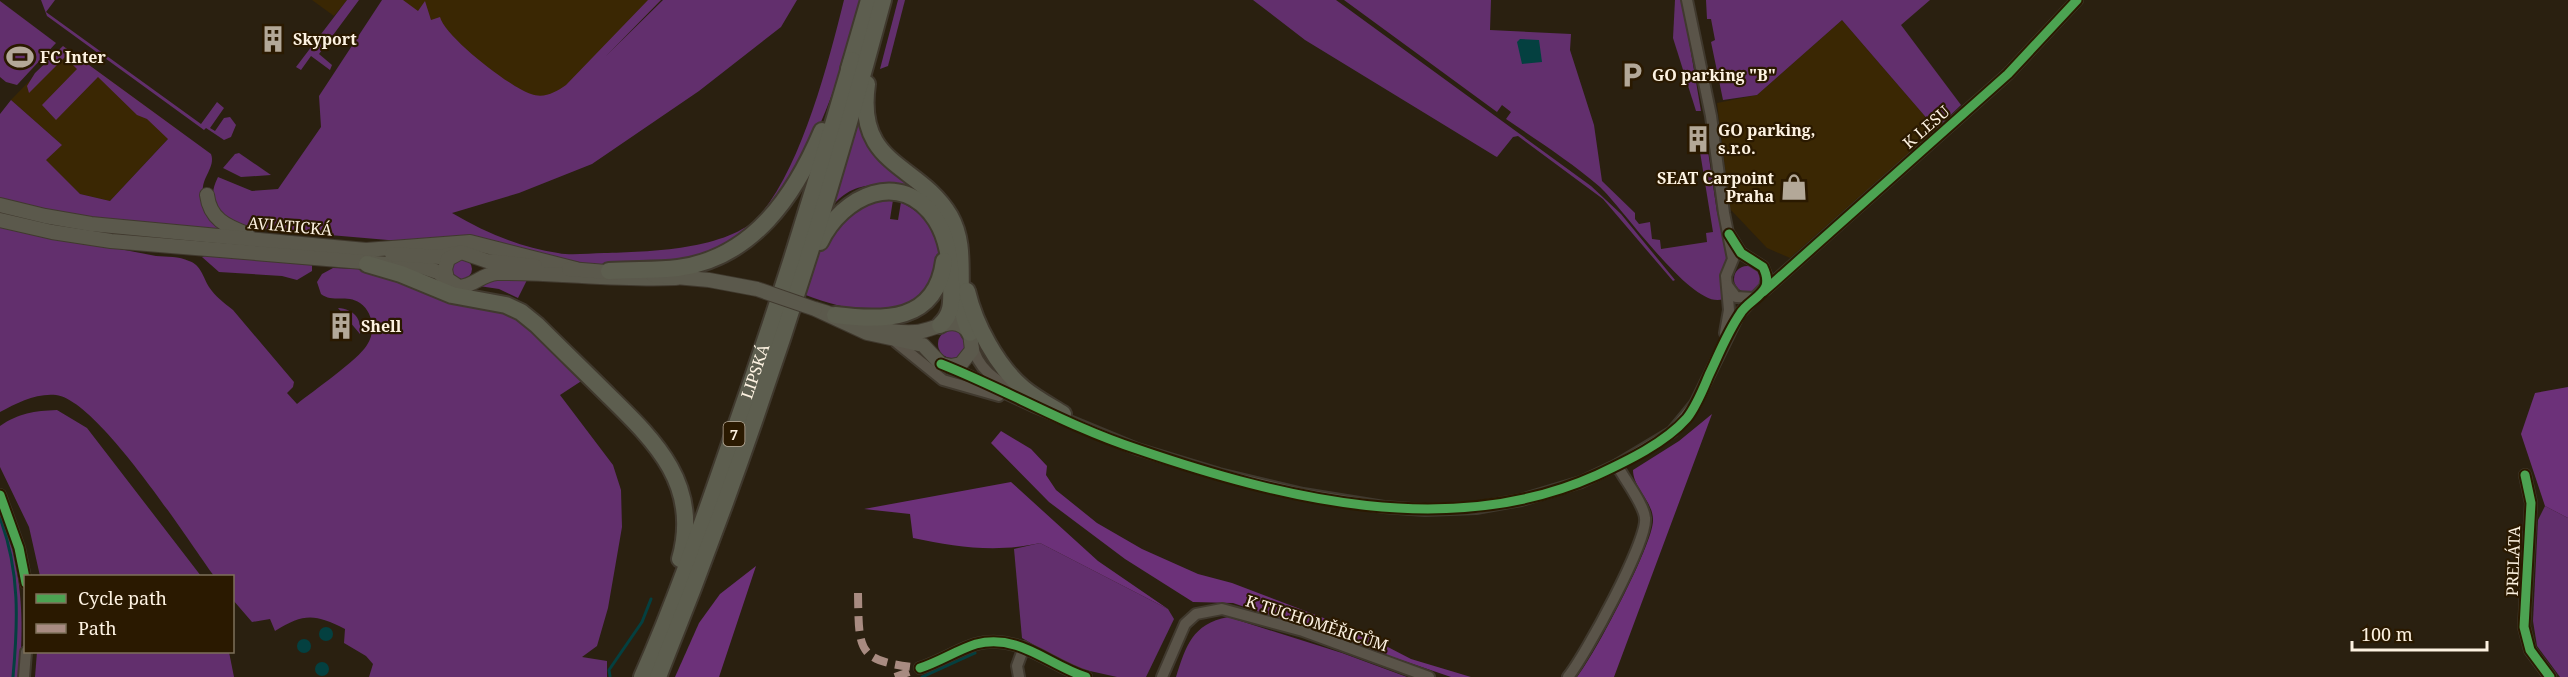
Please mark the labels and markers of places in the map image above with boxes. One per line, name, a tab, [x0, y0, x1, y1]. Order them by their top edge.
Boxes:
building icon: Skyport	[258, 24, 288, 54]
place label: Skyport	[293, 28, 357, 50]
sports icon: FC Inter	[5, 42, 35, 72]
place label: FC Inter	[40, 46, 107, 68]
parking icon: GO parking "B"	[1617, 60, 1647, 90]
place label: GO parking "B"	[1652, 64, 1776, 86]
place label: GO parking, s.r.o.	[1718, 119, 1816, 159]
building icon: GO parking, s.r.o.	[1683, 124, 1713, 154]
place label: SEAT Carpoint Praha	[1657, 167, 1775, 207]
shop icon: SEAT Carpoint Praha	[1779, 172, 1809, 202]
building icon: Shell	[326, 311, 356, 341]
place label: Shell	[361, 315, 402, 337]

